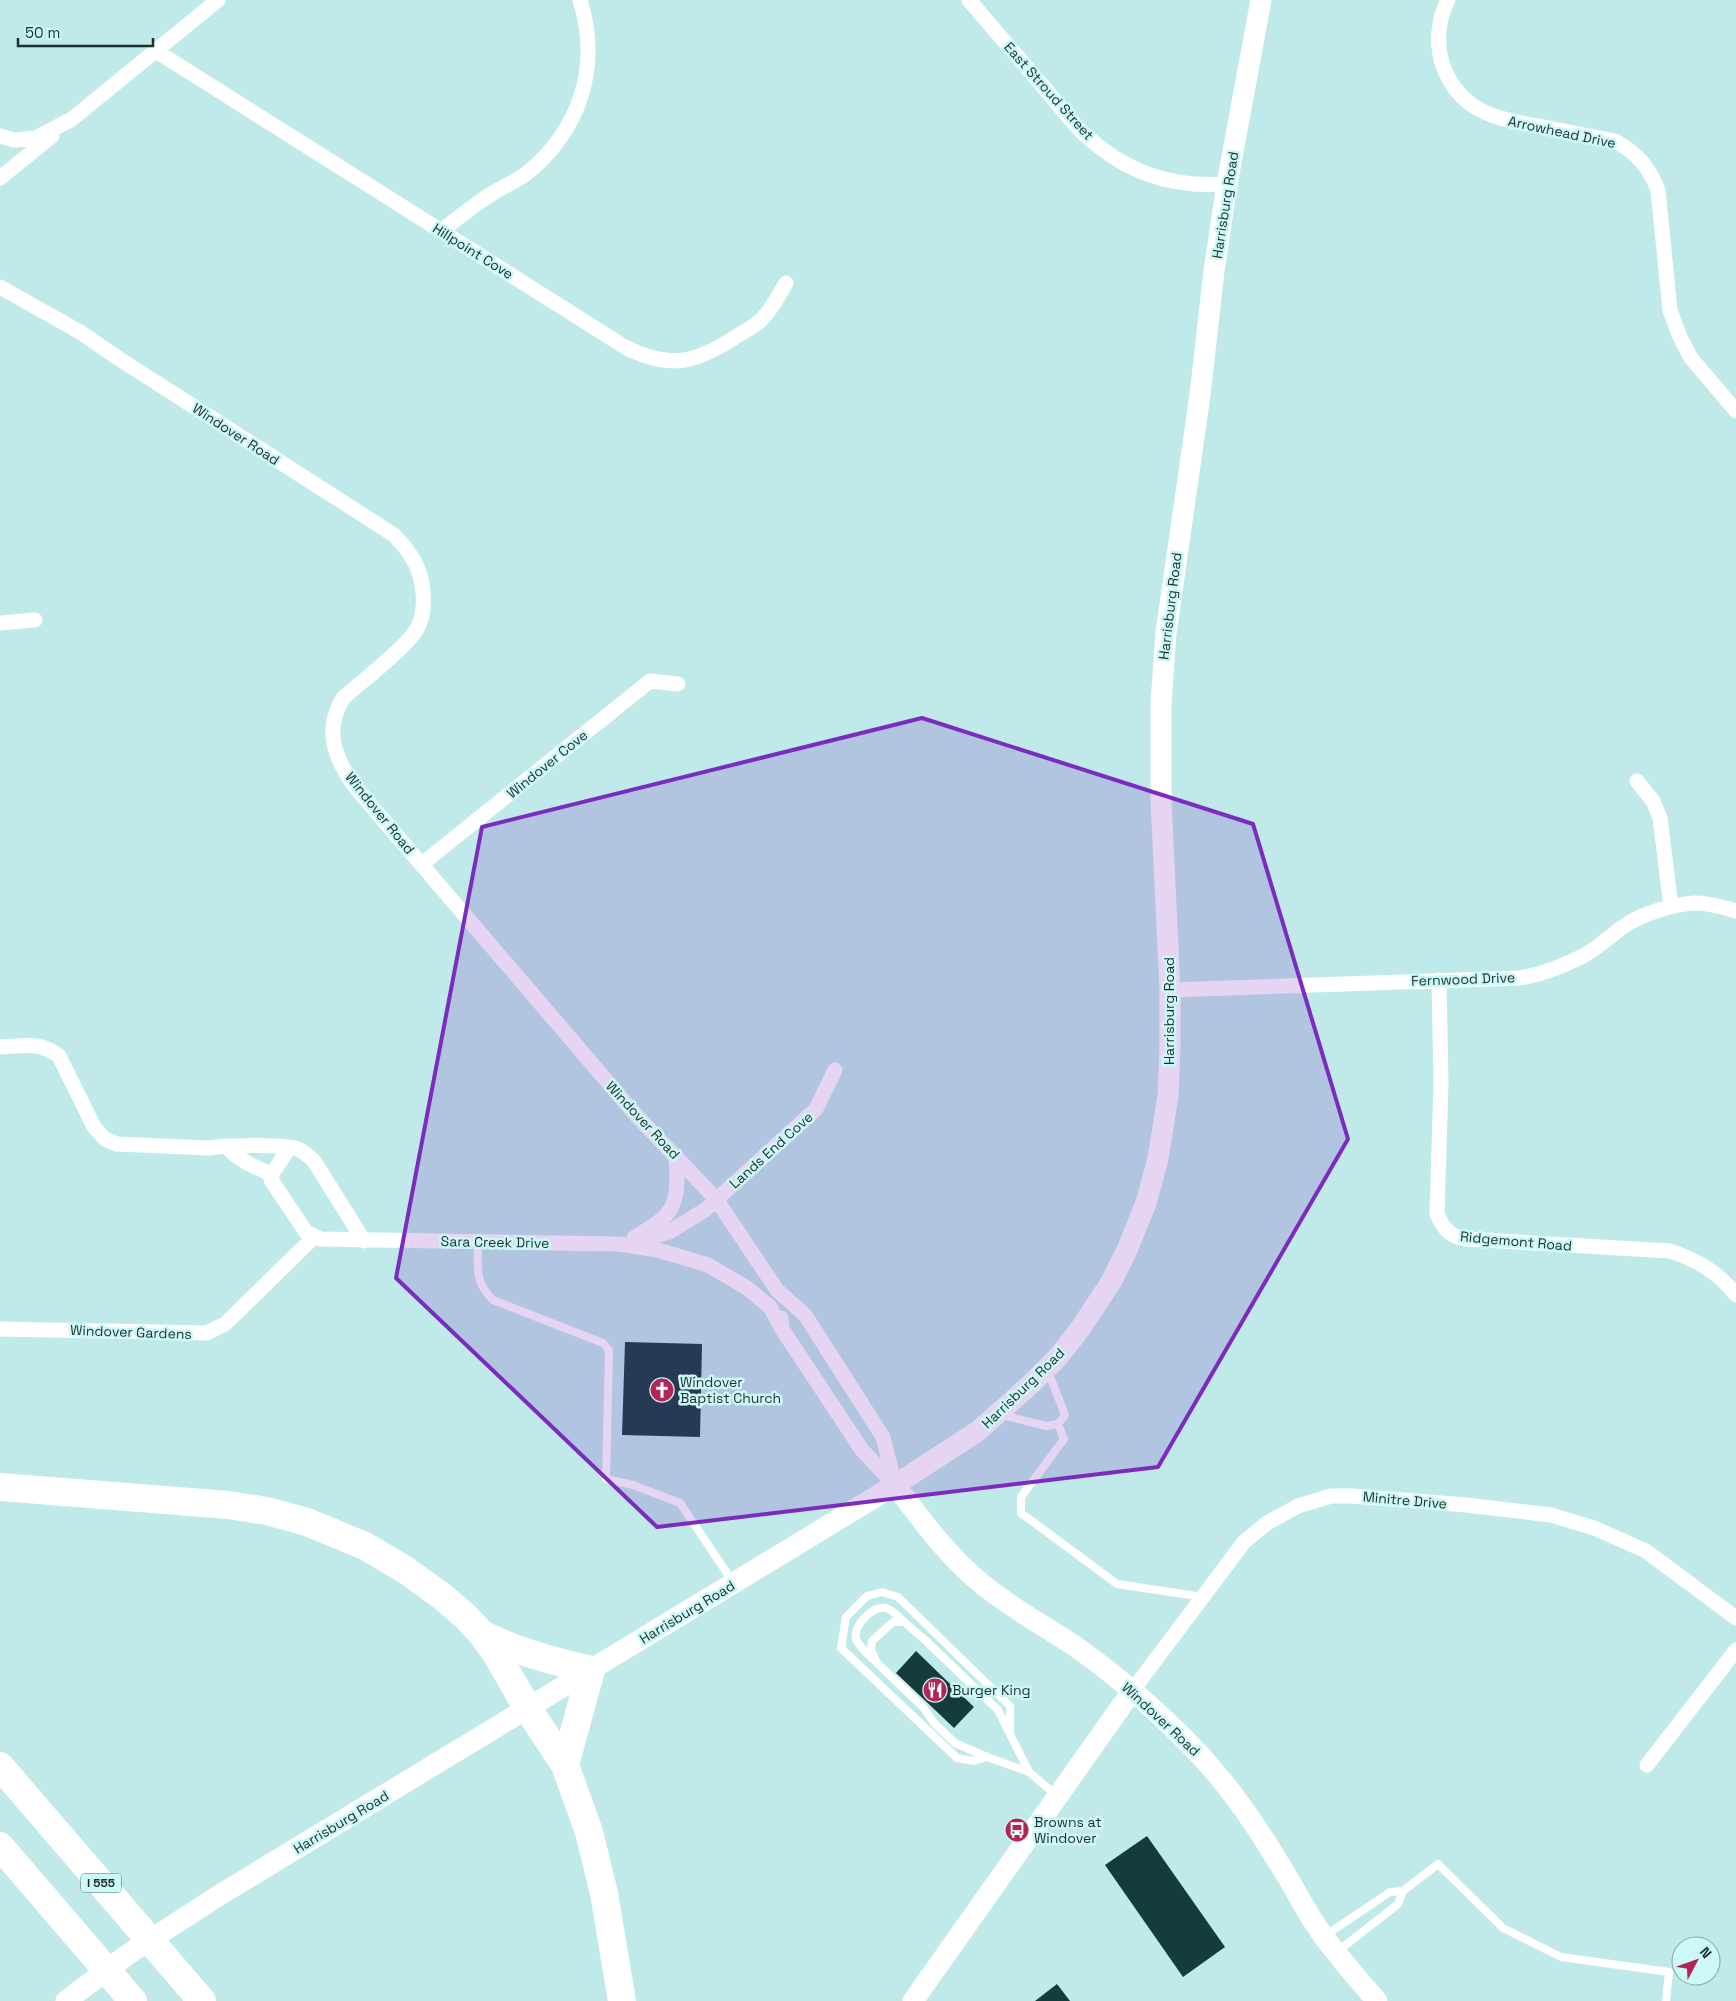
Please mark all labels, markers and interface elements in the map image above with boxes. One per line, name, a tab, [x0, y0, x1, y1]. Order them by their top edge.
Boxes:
scale bar	[18, 15, 152, 47]
text: 50 m	[25, 23, 60, 42]
street label: East Stroud Street	[1000, 38, 1098, 144]
street label: Arrowhead Drive	[1506, 112, 1618, 152]
street label: Harrisburg Road	[1208, 150, 1242, 260]
street label: Hillpoint Cove	[429, 219, 517, 283]
street label: Windover Road	[189, 399, 283, 469]
street label: Harrisburg Road	[1154, 551, 1186, 661]
street label: Windover Cove	[503, 726, 591, 802]
street label: Windover Road	[341, 768, 419, 858]
street label: Harrisburg Road	[1160, 957, 1178, 1065]
street label: Fernwood Drive	[1411, 968, 1515, 990]
street label: Windover Road	[602, 1077, 684, 1163]
street label: Lands End Cove	[725, 1108, 817, 1192]
street label: Ridgemont Road	[1459, 1227, 1573, 1255]
street label: Sara Creek Drive	[441, 1232, 549, 1252]
street label: Windover Gardens	[70, 1321, 192, 1343]
street label: Harrisburg Road	[978, 1344, 1068, 1432]
place label: Windover Baptist Church	[680, 1373, 781, 1407]
church icon: Windover Baptist Church	[649, 1377, 675, 1403]
street label: Minitre Drive	[1362, 1487, 1448, 1513]
street label: Harrisburg Road	[636, 1576, 738, 1648]
restaurant icon: Burger King	[922, 1677, 948, 1703]
street label: Windover Road	[1118, 1678, 1204, 1760]
place label: Burger King	[952, 1681, 1031, 1699]
street label: Harrisburg Road	[290, 1786, 392, 1858]
place label: Browns at Windover	[1034, 1813, 1102, 1847]
bus stop icon: Browns at Windover	[1004, 1817, 1030, 1843]
road number: I 555	[81, 1874, 121, 1892]
north arrow	[1671, 1936, 1721, 1986]
text: N	[1696, 1943, 1716, 1962]

